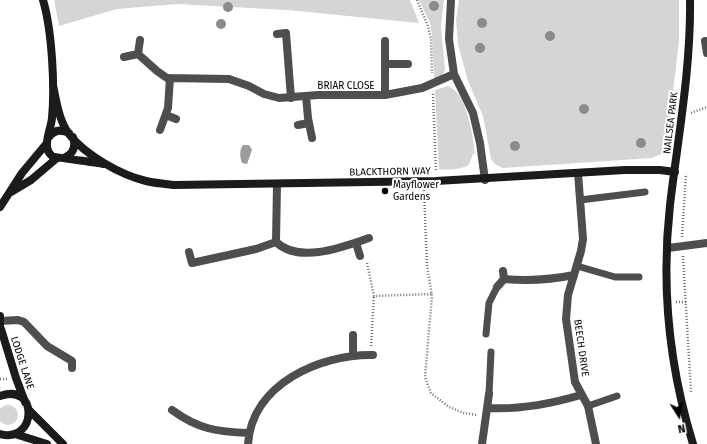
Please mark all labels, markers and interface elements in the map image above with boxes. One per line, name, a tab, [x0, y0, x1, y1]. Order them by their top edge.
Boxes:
street label: BRIAR CLOSE	[317, 80, 375, 92]
street label: NAILSEA PARK	[661, 91, 681, 155]
street label: BLACKTHORN WAY	[349, 165, 431, 179]
place label: Mayflower Gardens	[393, 179, 439, 202]
marker: Mayflower Gardens	[380, 186, 390, 196]
street label: BEECH DRIVE	[571, 318, 591, 378]
street label: LODGE LANE	[8, 335, 36, 391]
north arrow	[659, 396, 699, 436]
text: N	[677, 421, 686, 435]

